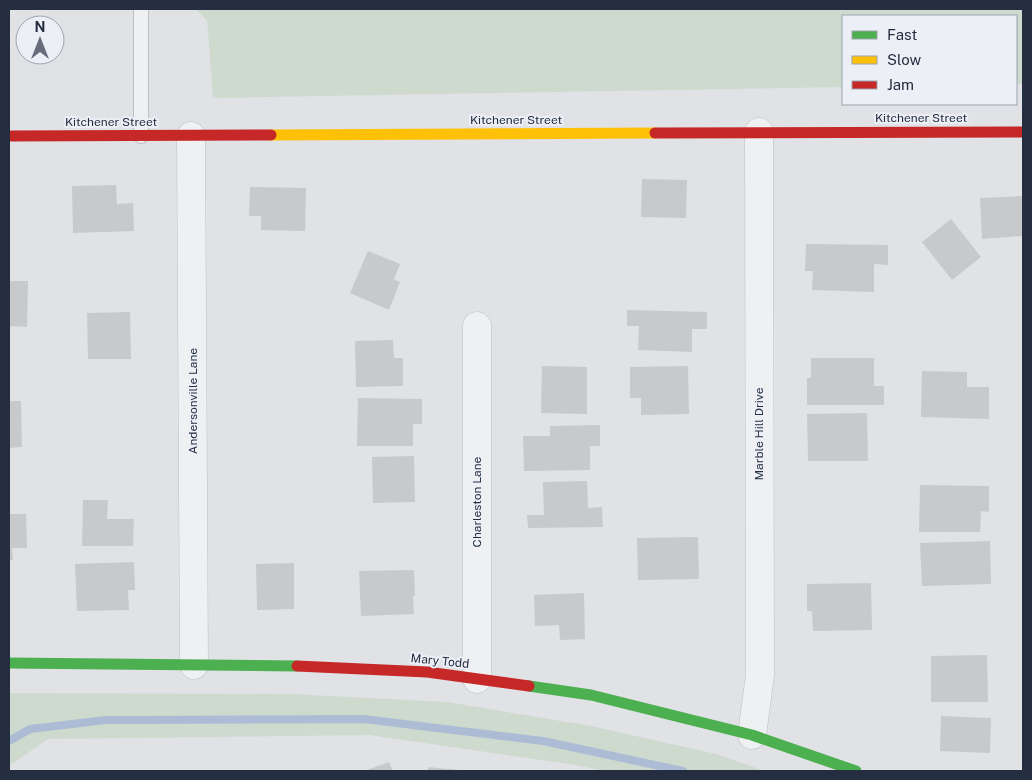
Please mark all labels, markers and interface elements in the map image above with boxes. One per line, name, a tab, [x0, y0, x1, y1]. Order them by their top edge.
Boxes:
north arrow	[15, 15, 65, 65]
legend	[842, 15, 1017, 105]
text: N	[35, 19, 45, 35]
text: Fast	[887, 26, 917, 43]
text: Slow	[887, 51, 922, 68]
text: Jam	[887, 76, 914, 93]
street label: Kitchener Street	[875, 111, 967, 125]
street label: Kitchener Street	[470, 113, 562, 127]
street label: Kitchener Street	[65, 115, 157, 129]
street label: Andersonville Lane	[186, 348, 200, 454]
street label: Marble Hill Drive	[752, 387, 766, 481]
street label: Charleston Lane	[470, 456, 484, 547]
street label: Mary Todd	[410, 651, 470, 671]

